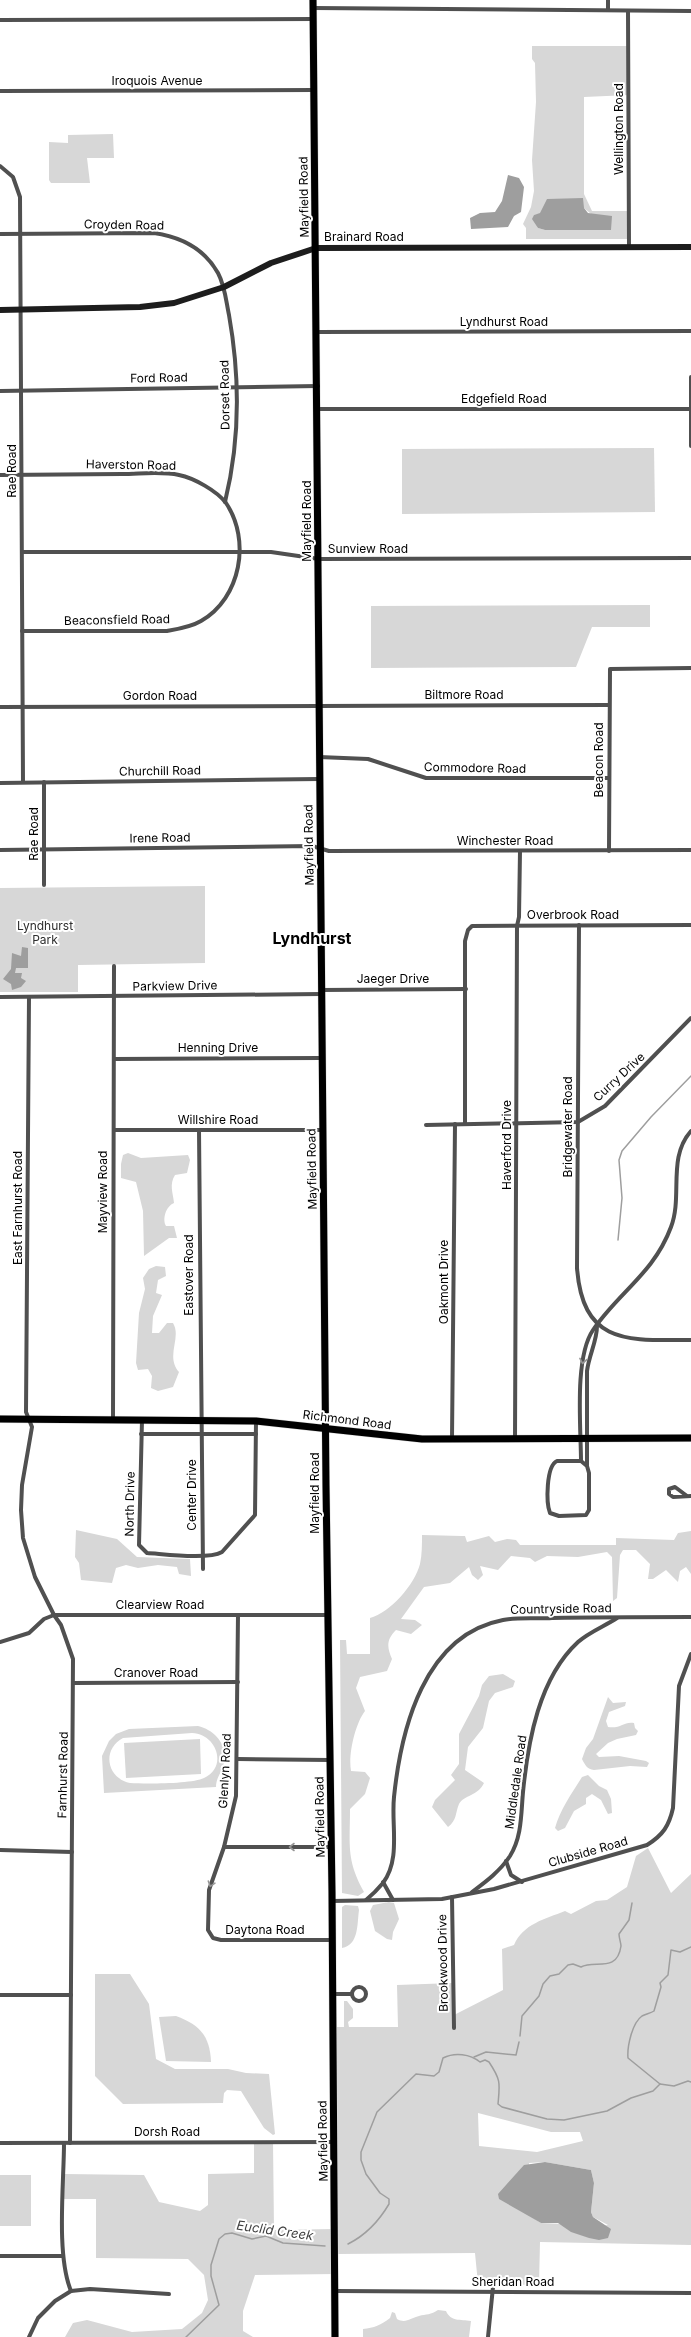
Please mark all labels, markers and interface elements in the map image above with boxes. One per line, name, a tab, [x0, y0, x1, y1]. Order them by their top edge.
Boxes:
street label: Iroquois Avenue	[111, 73, 203, 88]
street label: Wellington Road	[611, 83, 626, 175]
street label: Mayfield Road	[295, 156, 312, 238]
street label: Croyden Road	[84, 216, 164, 233]
street label: Brainard Road	[324, 229, 404, 244]
street label: Lyndhurst Road	[460, 314, 548, 329]
street label: Dorset Road	[216, 360, 233, 430]
street label: Ford Road	[130, 369, 188, 386]
street label: Edgefield Road	[461, 391, 547, 406]
street label: Rae Road	[4, 444, 19, 498]
street label: Haverston Road	[86, 456, 176, 473]
street label: Mayfield Road	[299, 480, 314, 562]
street label: Sunview Road	[328, 541, 408, 556]
street label: Beaconsfield Road	[64, 611, 170, 628]
street label: Biltmore Road	[424, 687, 504, 702]
street label: Gordon Road	[123, 688, 197, 703]
street label: Beacon Road	[591, 722, 606, 798]
street label: Commodore Road	[424, 759, 526, 776]
street label: Churchill Road	[119, 762, 201, 779]
street label: Mayfield Road	[300, 804, 317, 886]
street label: Rae Road	[26, 807, 41, 861]
street label: Irene Road	[129, 829, 191, 846]
street label: Winchester Road	[457, 833, 553, 848]
street label: Overbrook Road	[527, 907, 619, 922]
park label: Lyndhurst Park	[17, 918, 73, 947]
district label: Lyndhurst	[273, 928, 352, 948]
street label: Jaeger Drive	[357, 971, 429, 986]
street label: Parkview Drive	[132, 977, 218, 994]
street label: Henning Drive	[178, 1040, 258, 1055]
street label: Curry Drive	[590, 1049, 648, 1104]
street label: Bridgewater Road	[560, 1076, 575, 1178]
street label: Haverford Drive	[499, 1100, 514, 1190]
street label: Willshire Road	[178, 1112, 258, 1127]
street label: Mayfield Road	[303, 1128, 320, 1210]
street label: East Farnhurst Road	[10, 1151, 25, 1265]
street label: Mayview Road	[95, 1151, 110, 1233]
street label: Eastover Road	[181, 1234, 196, 1316]
street label: Oakmont Drive	[436, 1240, 451, 1324]
one-way arrow	[579, 1357, 587, 1364]
street label: Richmond Road	[302, 1407, 392, 1432]
street label: Mayfield Road	[307, 1452, 322, 1534]
street label: Center Drive	[184, 1459, 199, 1531]
street label: North Drive	[121, 1471, 138, 1537]
street label: Clearview Road	[116, 1597, 204, 1612]
street label: Countryside Road	[510, 1600, 612, 1617]
street label: Cranover Road	[114, 1665, 198, 1680]
street label: Farnhurst Road	[54, 1732, 71, 1818]
street label: Glenlyn Road	[215, 1733, 234, 1809]
street label: Middledale Road	[501, 1734, 530, 1830]
street label: Mayfield Road	[311, 1776, 328, 1858]
street label: Clubside Road	[546, 1833, 629, 1870]
one-way arrow	[289, 1843, 295, 1851]
one-way arrow	[207, 1881, 216, 1888]
street label: Brookwood Drive	[434, 1914, 451, 2012]
street label: Daytona Road	[225, 1922, 305, 1937]
street label: Mayfield Road	[314, 2100, 331, 2182]
street label: Dorsh Road	[134, 2124, 200, 2139]
water label: Euclid Creek	[236, 2217, 315, 2243]
street label: Sheridan Road	[472, 2274, 554, 2289]

